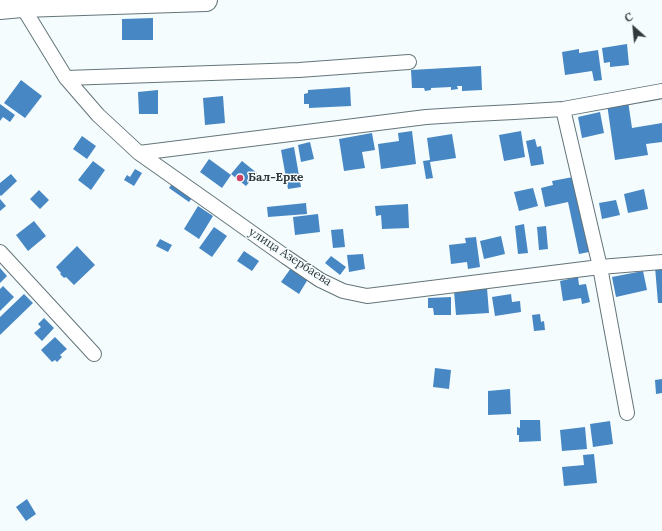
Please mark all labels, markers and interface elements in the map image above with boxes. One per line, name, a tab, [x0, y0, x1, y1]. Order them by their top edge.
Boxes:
north arrow	[614, 8, 654, 48]
text: С	[622, 9, 635, 25]
place label: Бал-Ерке	[248, 171, 304, 185]
marker: Бал-Ерке	[235, 173, 245, 183]
street label: улица Азербаева	[246, 225, 334, 289]

